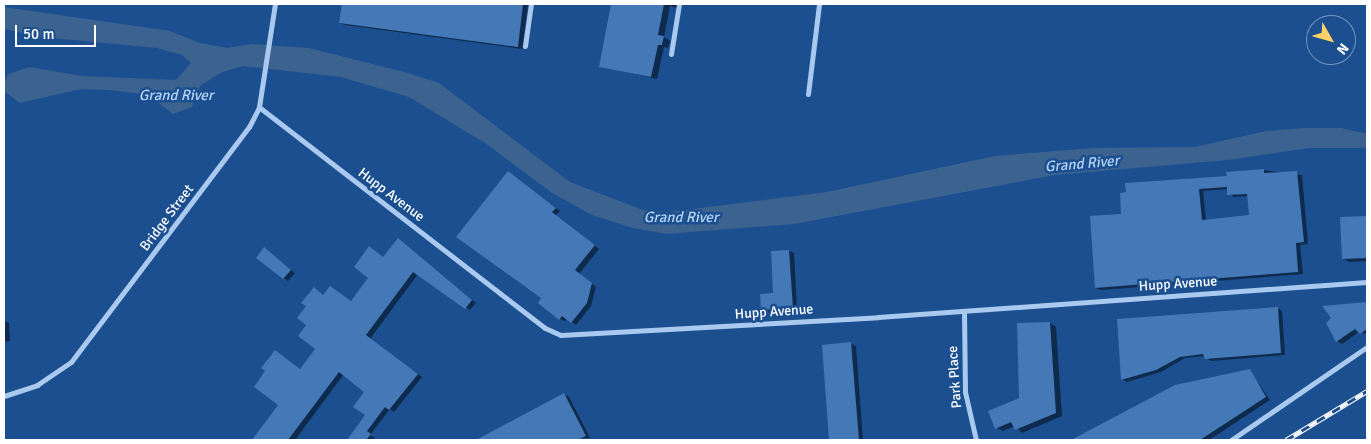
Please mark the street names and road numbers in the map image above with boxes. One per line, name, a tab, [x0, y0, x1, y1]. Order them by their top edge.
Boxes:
street label: Hupp Avenue	[354, 165, 428, 225]
street label: Bridge Street	[137, 181, 197, 255]
street label: Hupp Avenue	[1138, 273, 1218, 295]
street label: Hupp Avenue	[734, 301, 814, 323]
street label: Park Place	[944, 345, 966, 409]

